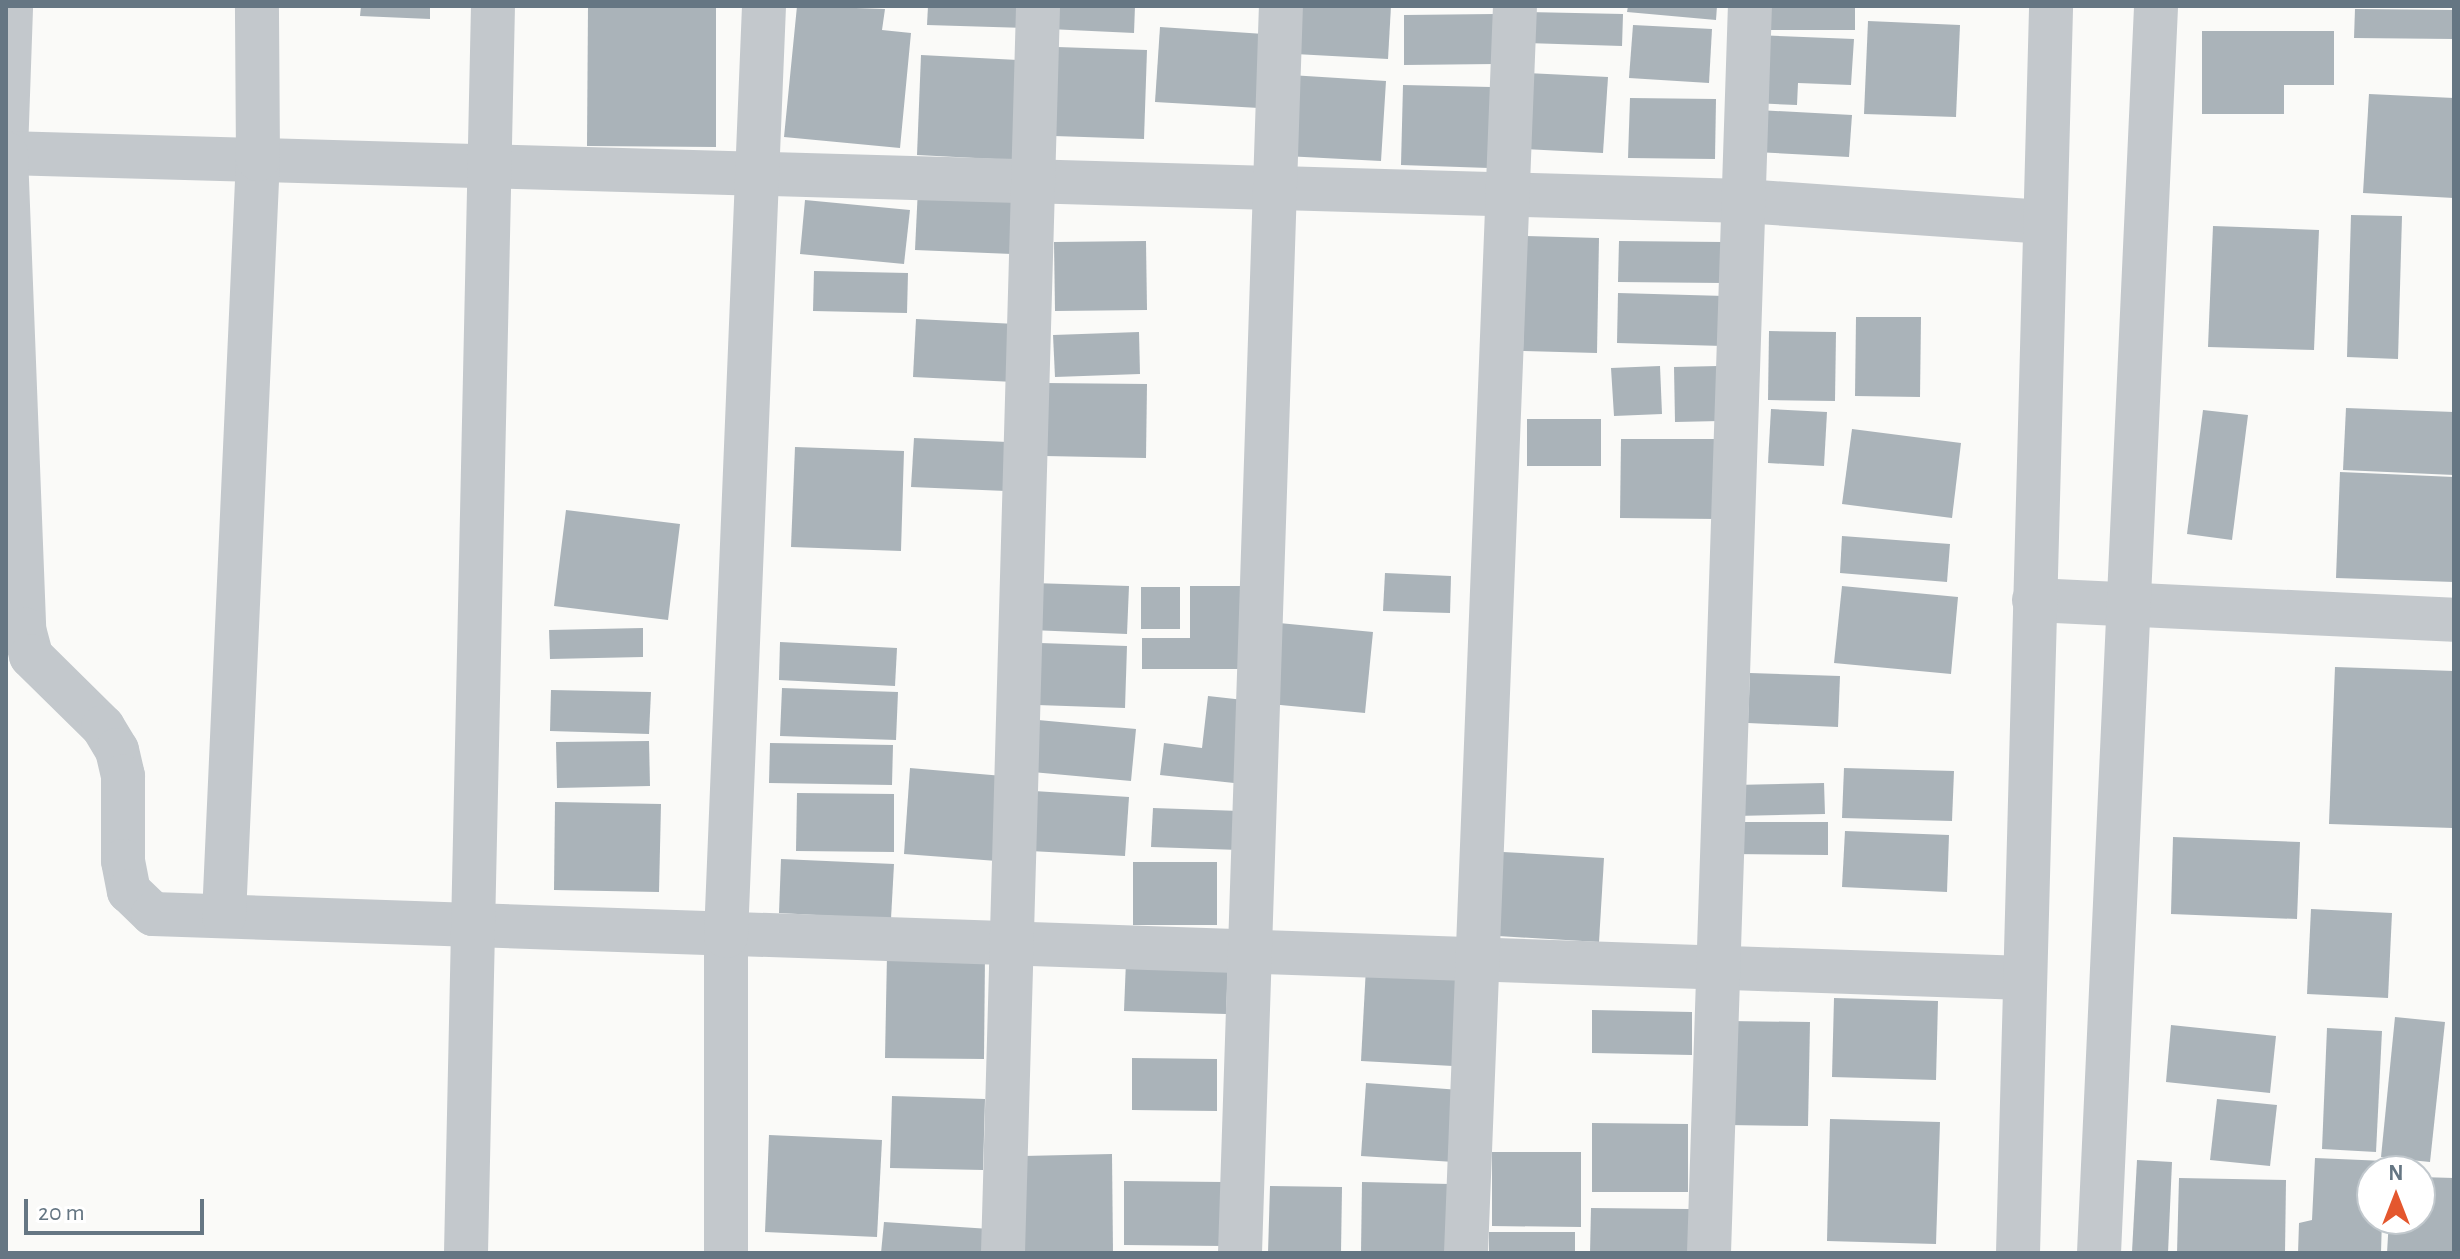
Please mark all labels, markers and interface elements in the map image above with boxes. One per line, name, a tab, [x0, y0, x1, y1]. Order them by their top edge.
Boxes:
north arrow	[2356, 1155, 2436, 1235]
text: N	[2388, 1162, 2404, 1184]
scale bar	[28, 1183, 208, 1233]
text: 20 m	[38, 1201, 85, 1225]

